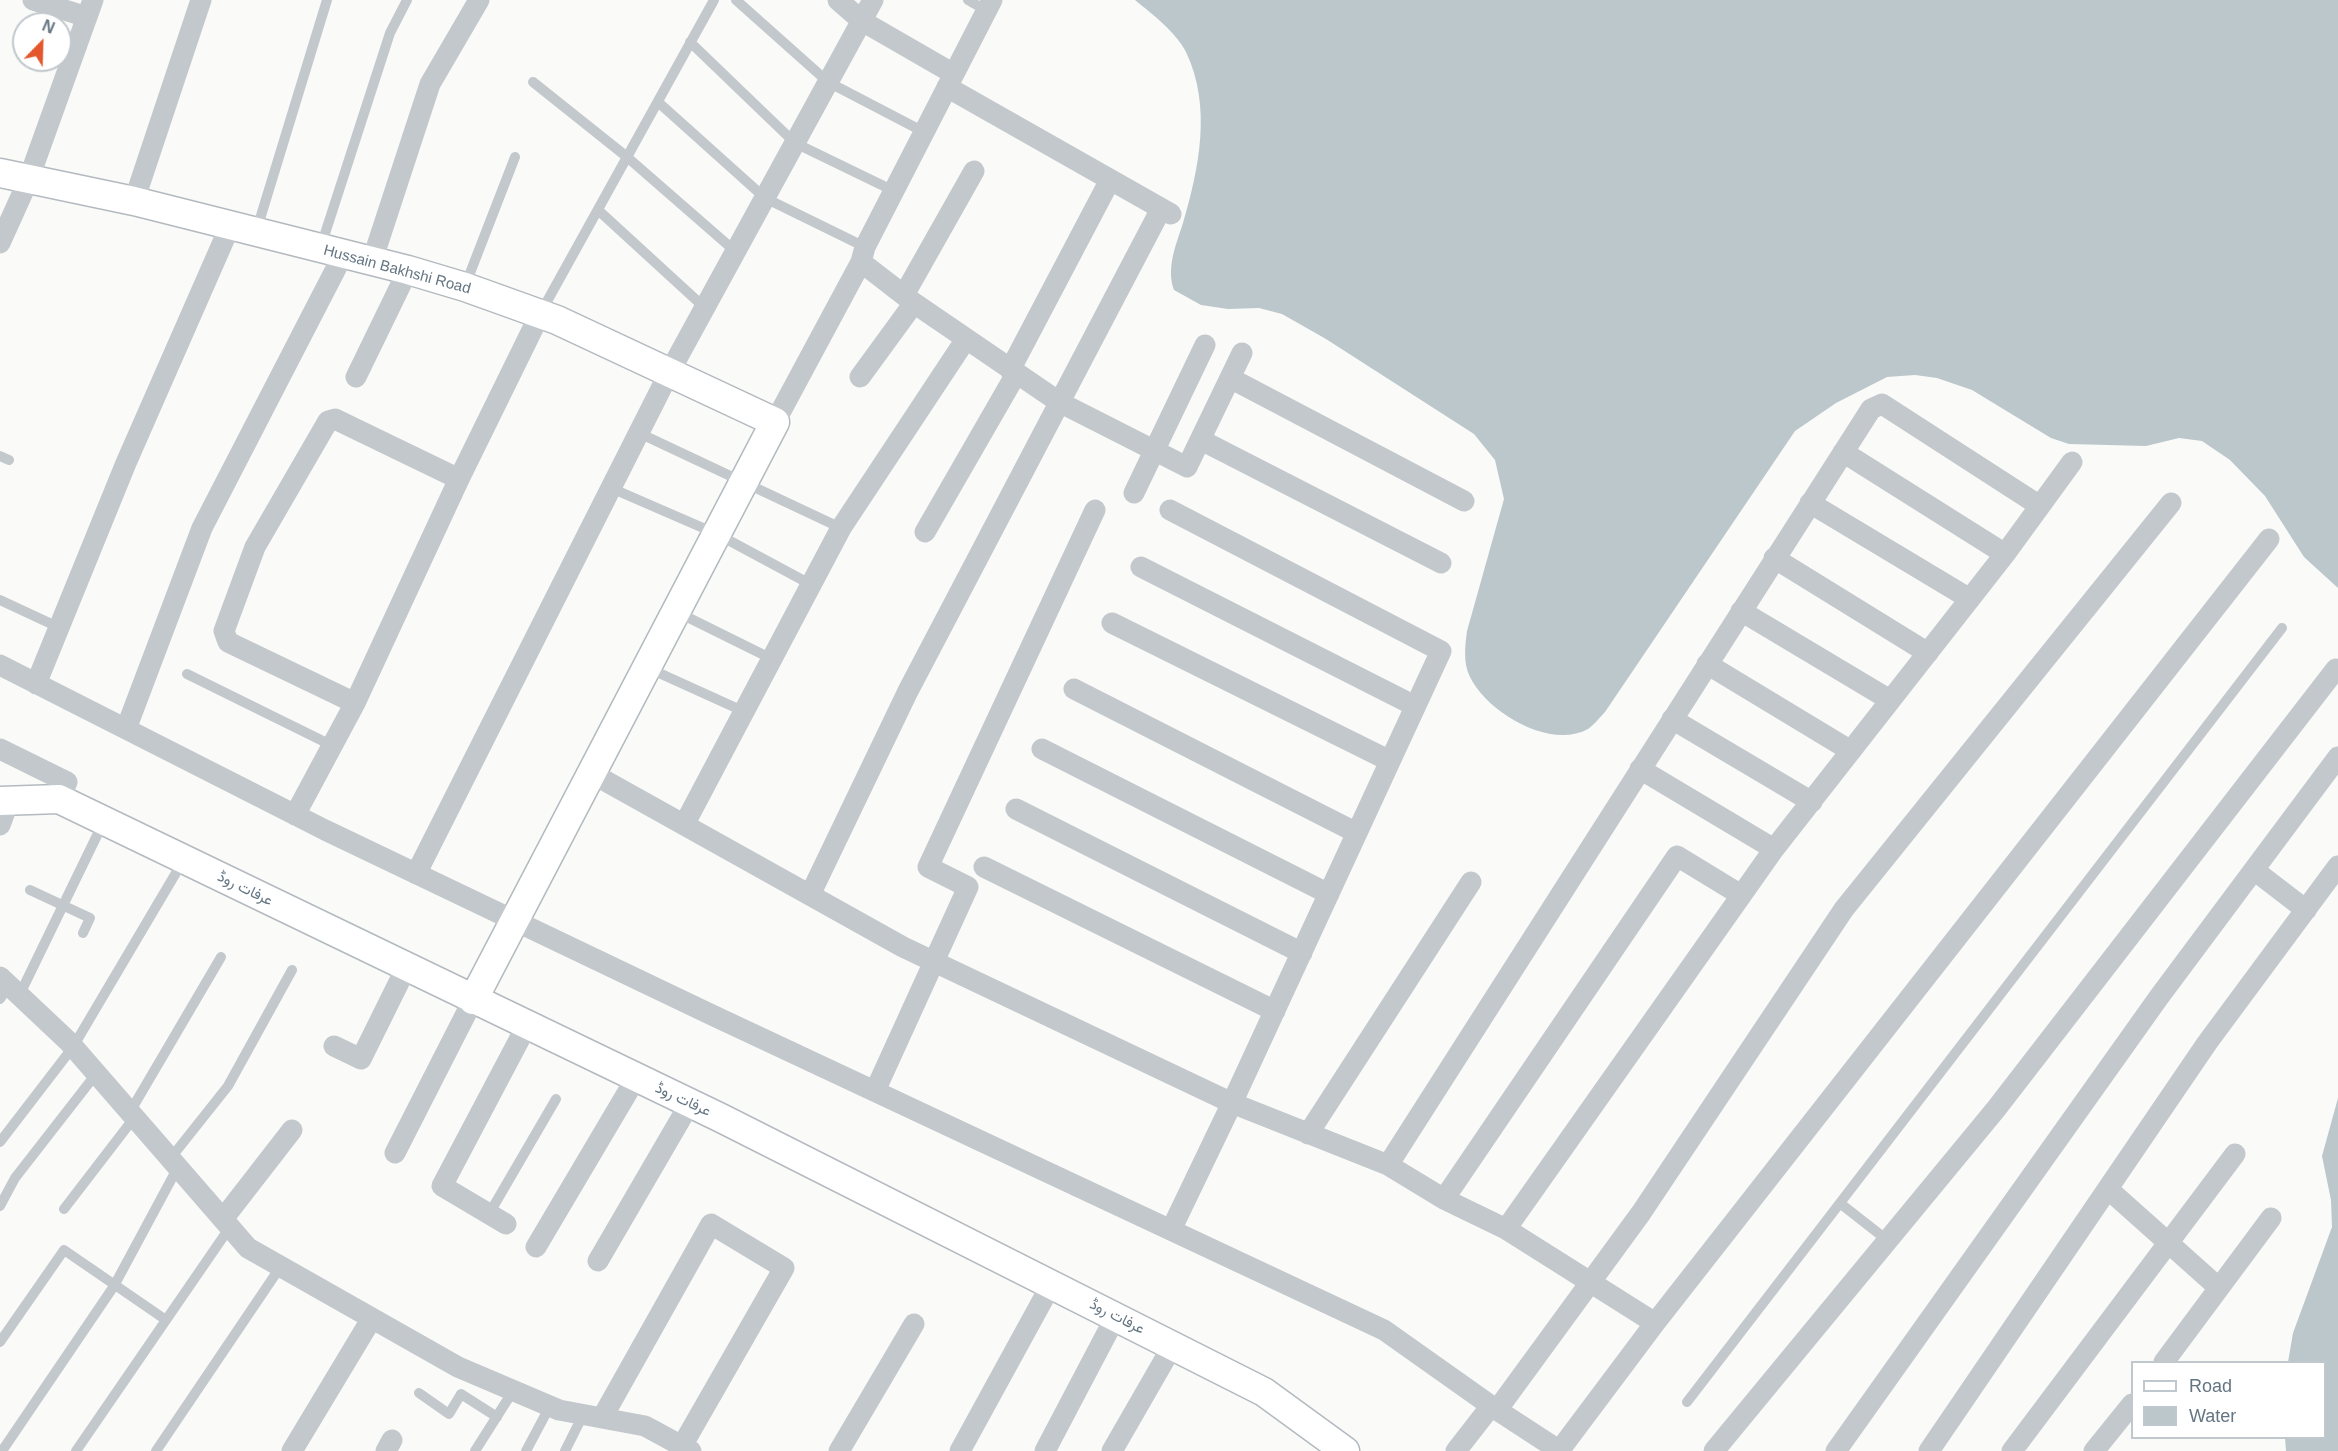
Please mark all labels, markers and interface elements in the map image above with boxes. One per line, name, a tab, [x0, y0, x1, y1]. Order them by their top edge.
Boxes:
north arrow	[12, 12, 72, 72]
text: N	[40, 17, 57, 37]
street label: Hussain Bakhshi Road	[321, 242, 473, 298]
street label: عرفات روڈ	[214, 868, 276, 910]
street label: عرفات روڈ	[652, 1079, 714, 1121]
street label: عرفات روڈ	[1086, 1295, 1148, 1339]
legend	[2131, 1361, 2326, 1439]
text: Road	[2189, 1376, 2232, 1396]
text: Water	[2189, 1406, 2236, 1426]

